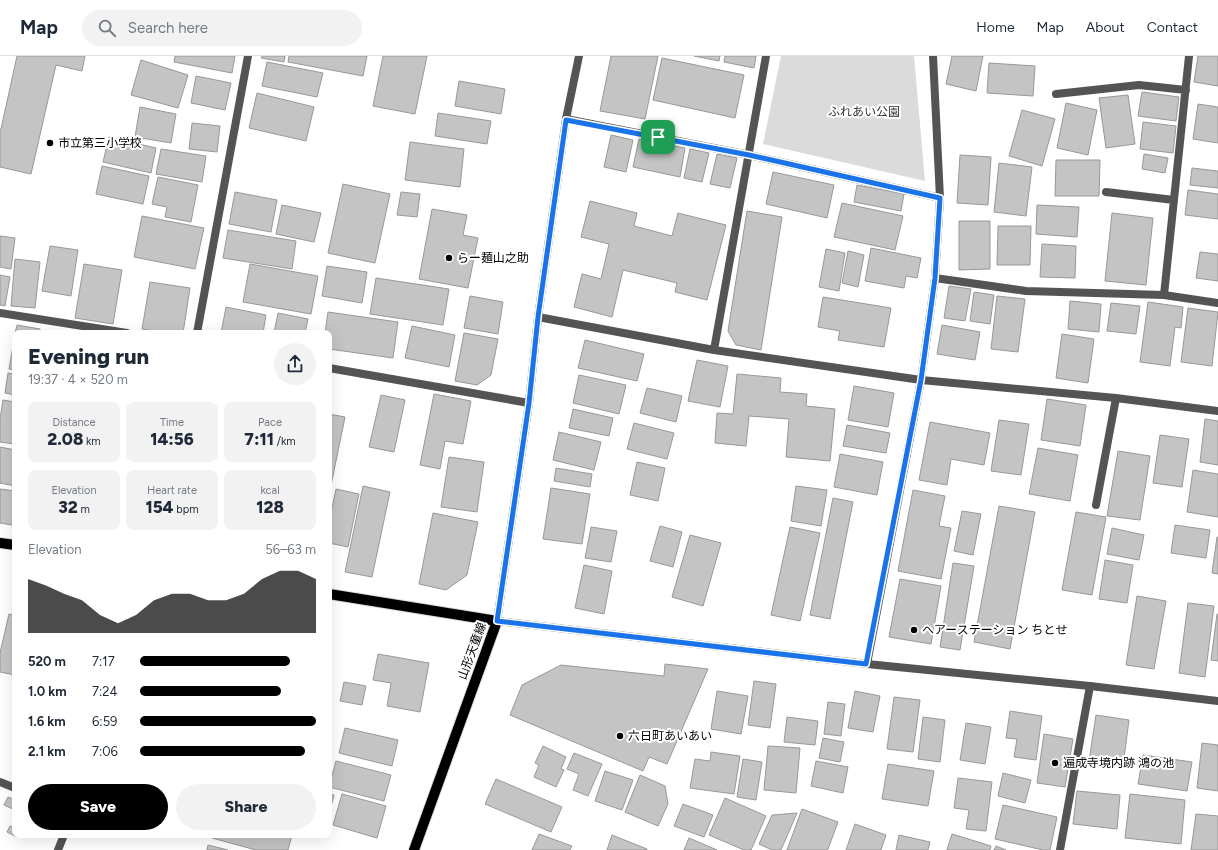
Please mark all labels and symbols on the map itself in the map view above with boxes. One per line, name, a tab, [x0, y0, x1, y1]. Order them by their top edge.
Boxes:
park label: ふれあい公園	[828, 105, 900, 119]
pin	[641, 120, 675, 154]
place label: 市立第三小学校	[58, 136, 142, 150]
marker: 市立第三小学校	[45, 138, 55, 148]
place label: らー麺山之助	[457, 251, 529, 265]
marker: らー麺山之助	[444, 253, 454, 263]
street label: 山形天童線	[455, 620, 489, 682]
place label: ヘアーステーション ちとせ	[922, 623, 1067, 637]
marker: ヘアーステーション ちとせ	[909, 625, 919, 635]
place label: 六日町あいあい	[628, 729, 712, 743]
marker: 六日町あいあい	[615, 731, 625, 741]
place label: 遍成寺境内跡 鴻の池	[1063, 756, 1174, 770]
marker: 遍成寺境内跡 鴻の池	[1050, 758, 1060, 768]

